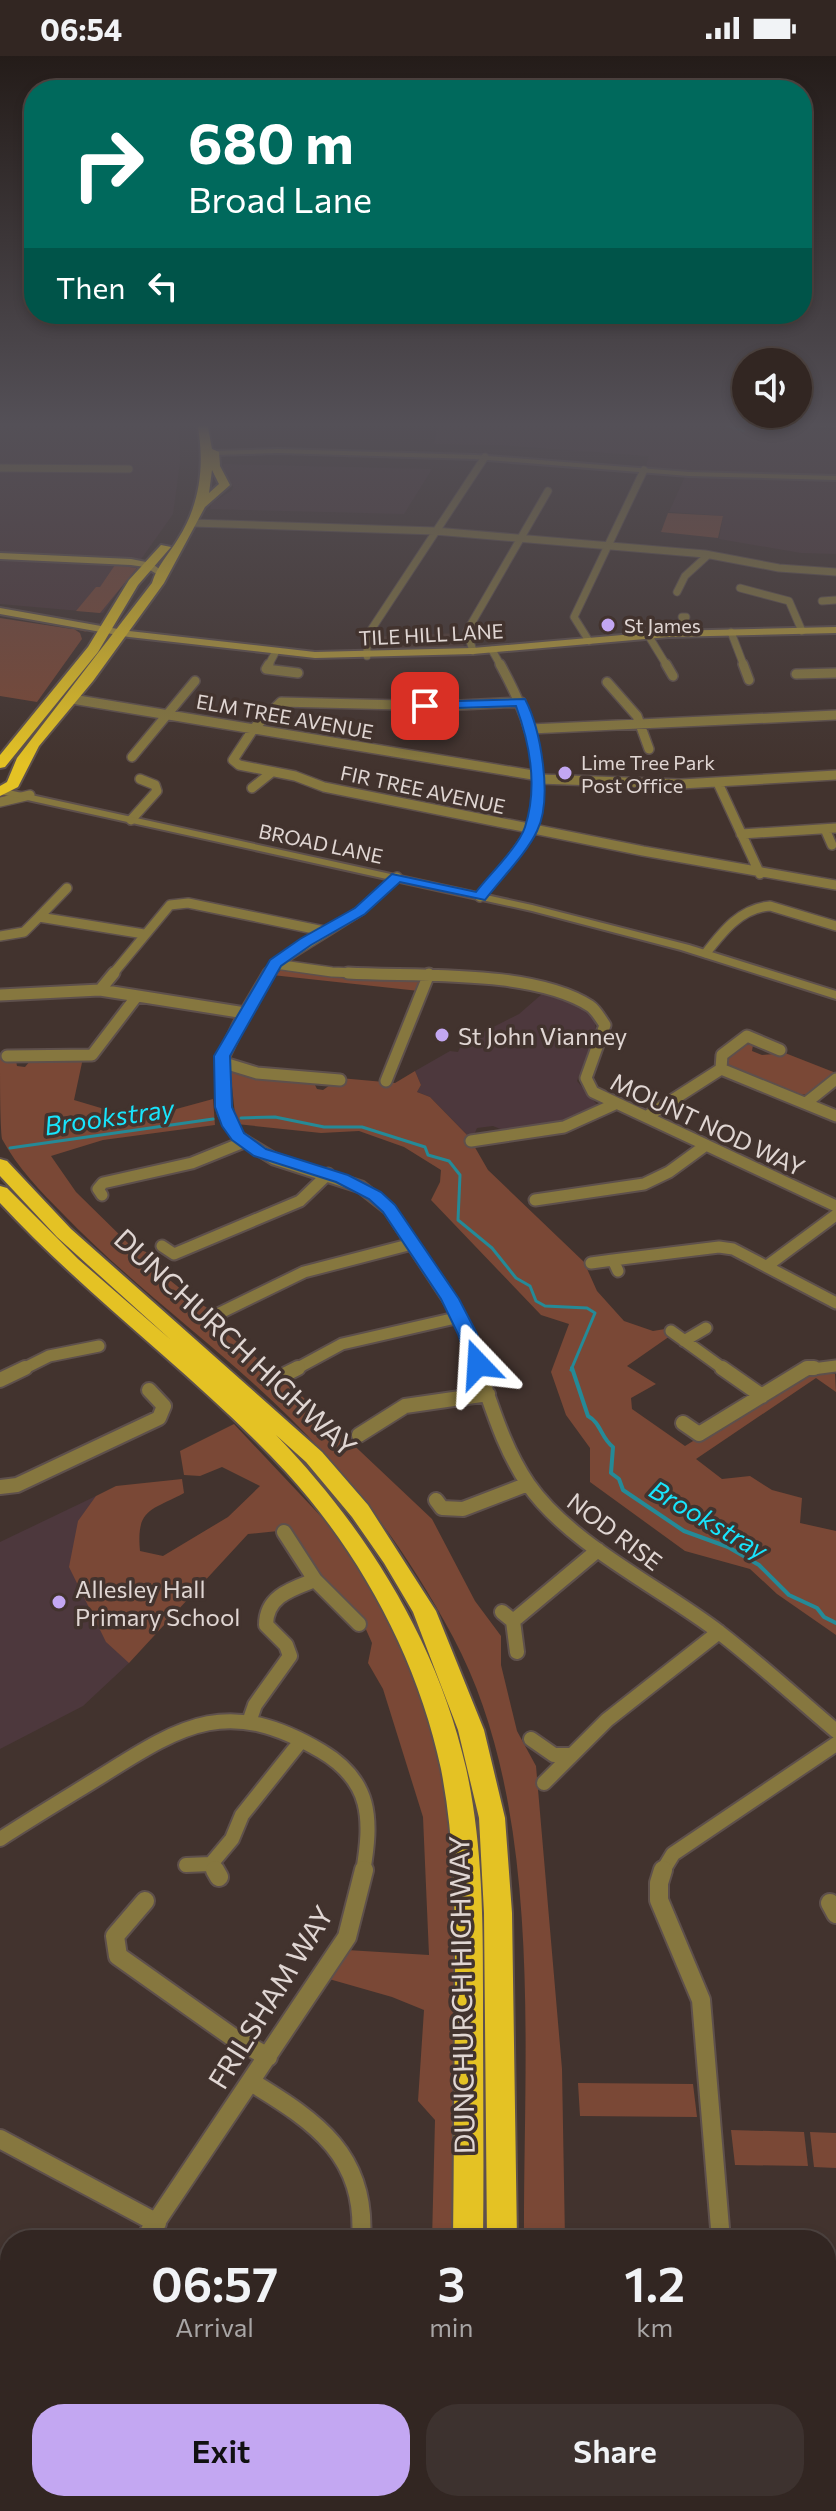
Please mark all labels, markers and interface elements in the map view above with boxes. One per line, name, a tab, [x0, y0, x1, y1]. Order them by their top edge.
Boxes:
text: 06:54	[40, 10, 122, 47]
text: 680 m	[188, 107, 354, 176]
icon: right	[56, 112, 160, 216]
text: Broad Lane	[188, 176, 372, 220]
icon: left	[141, 264, 185, 308]
text: Then	[56, 268, 125, 305]
map controls	[732, 348, 812, 428]
button: sound	[732, 348, 812, 428]
place label: St James	[624, 613, 701, 637]
marker: St James	[599, 616, 617, 634]
street label: TILE HILL LANE	[358, 618, 504, 650]
pin	[391, 672, 459, 740]
icon: arrive	[403, 684, 447, 728]
street label: ELM TREE AVENUE	[194, 689, 376, 743]
place label: Lime Tree Park Post Office	[581, 750, 715, 797]
street label: FIR TREE AVENUE	[339, 760, 507, 818]
marker: Lime Tree Park Post Office	[556, 764, 574, 782]
street label: BROAD LANE	[257, 818, 385, 868]
place label: St John Vianney	[458, 1021, 627, 1050]
marker: St John Vianney	[433, 1026, 451, 1044]
street label: MOUNT NOD WAY	[606, 1066, 810, 1182]
water label: Brookstray	[42, 1091, 178, 1140]
street label: DUNCHURCH HIGHWAY	[108, 1221, 364, 1463]
position arrow	[436, 1322, 520, 1406]
water label: Brookstray	[645, 1473, 775, 1566]
street label: NOD RISE	[562, 1486, 668, 1576]
place label: Allesley Hall Primary School	[75, 1574, 240, 1631]
marker: Allesley Hall Primary School	[50, 1593, 68, 1611]
street label: DUNCHURCH HIGHWAY	[441, 1835, 481, 2155]
street label: FRILSHAM WAY	[200, 1899, 340, 2095]
text: 06:57	[151, 2253, 278, 2312]
text: 3	[437, 2253, 465, 2312]
text: 1.2	[624, 2253, 685, 2312]
text: Arrival	[175, 2311, 254, 2342]
text: min	[429, 2311, 473, 2342]
text: km	[636, 2311, 673, 2342]
button: Exit	[32, 2404, 410, 2496]
button: Share	[426, 2404, 804, 2496]

